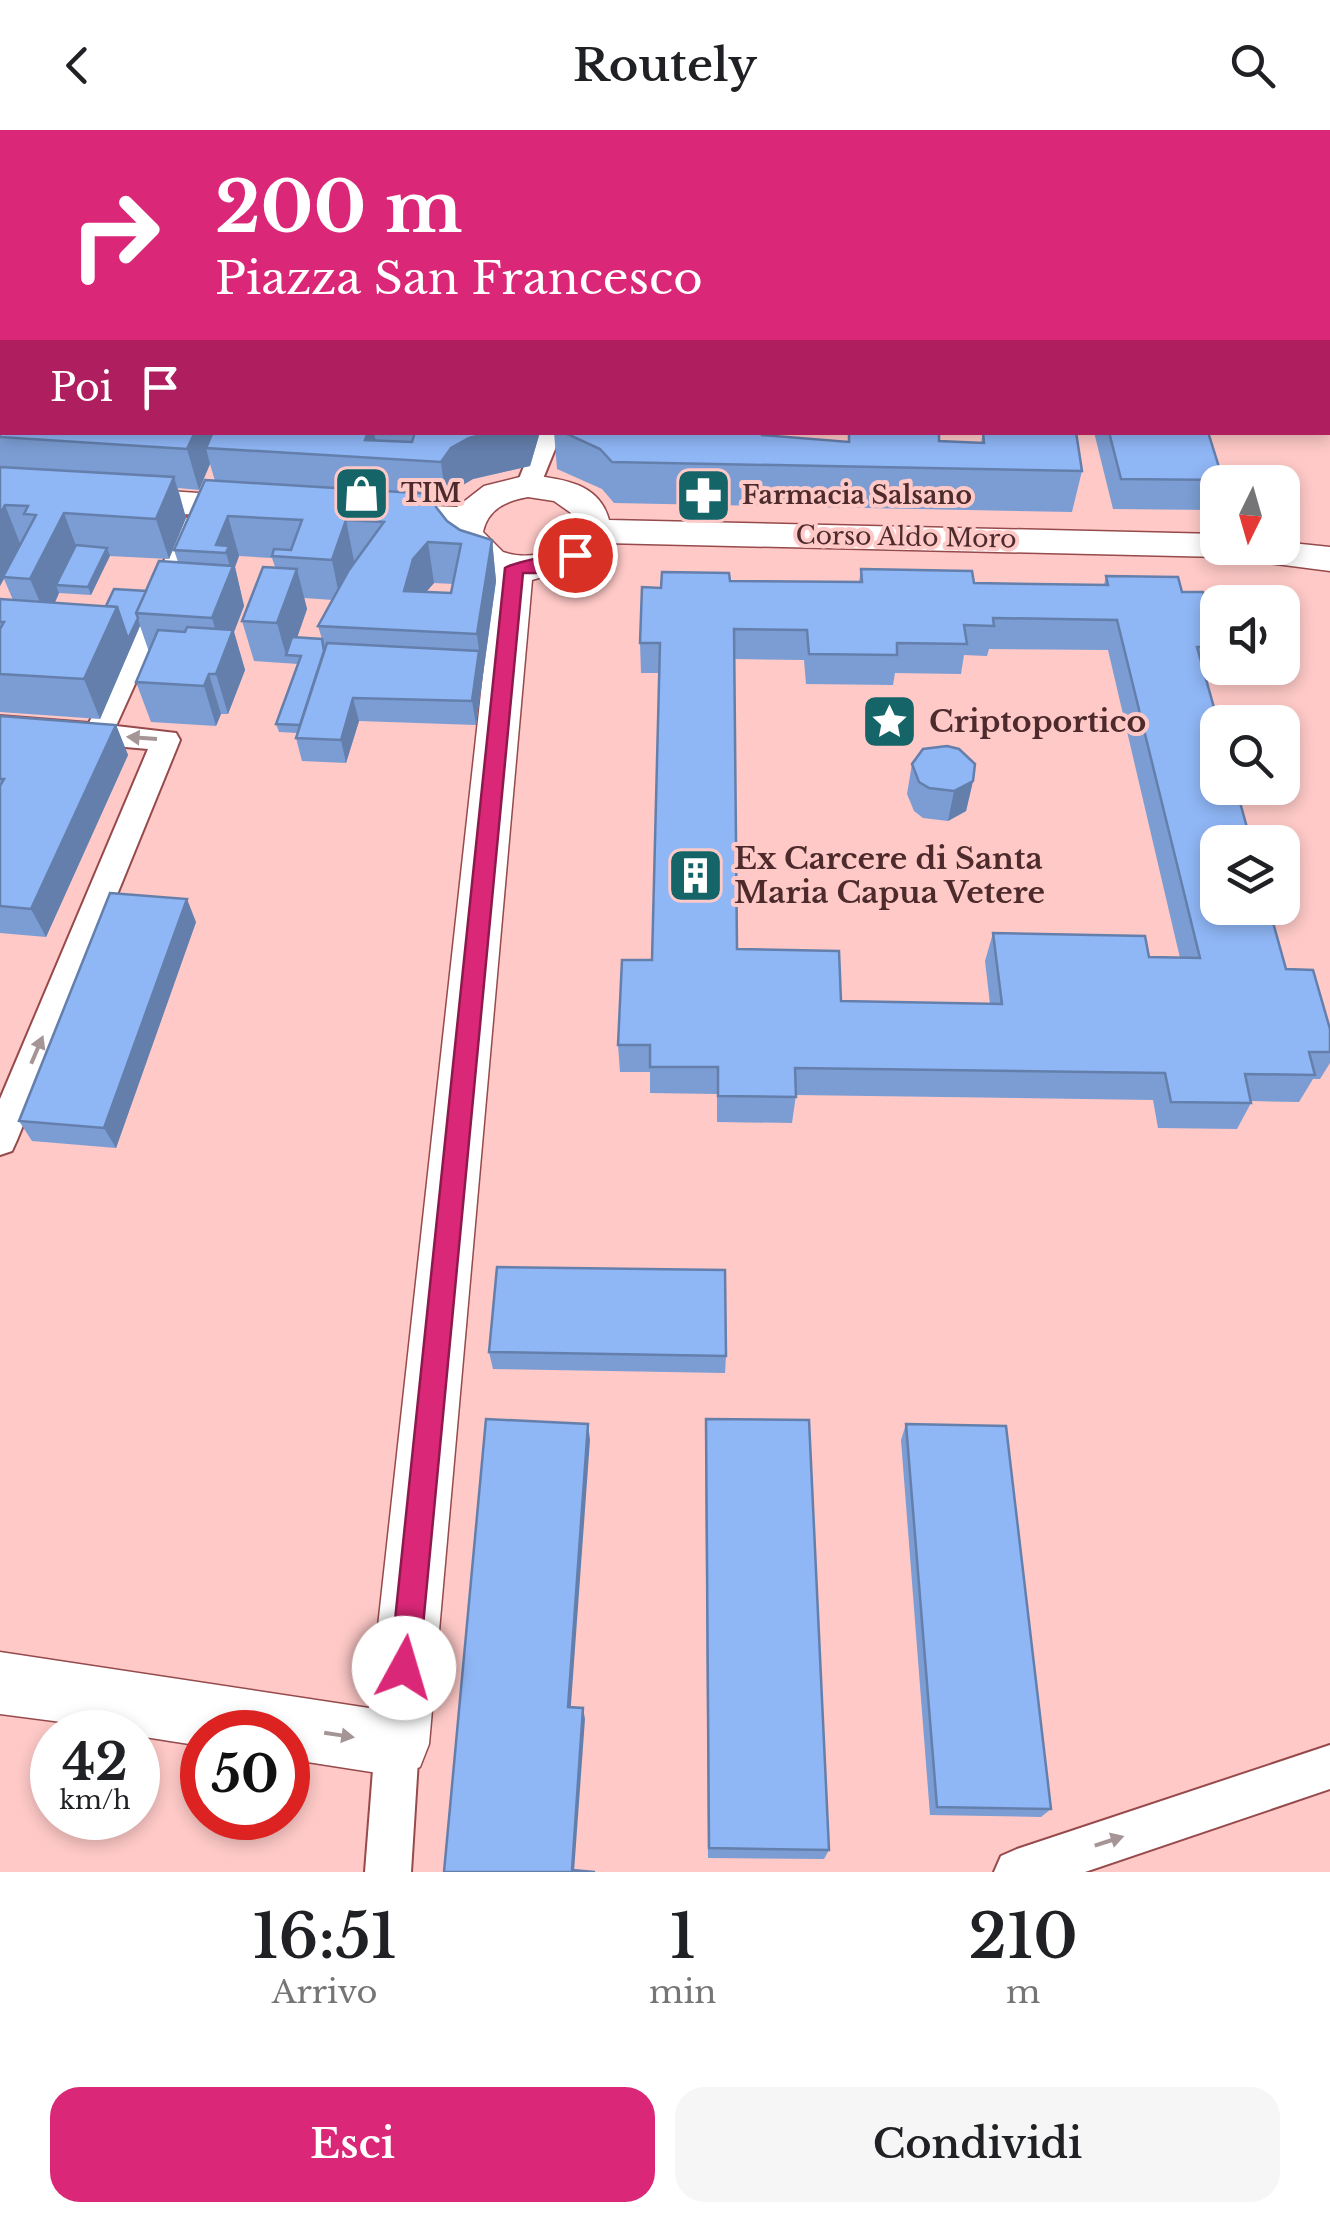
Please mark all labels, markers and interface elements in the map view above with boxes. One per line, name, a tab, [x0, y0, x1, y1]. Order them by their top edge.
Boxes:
text: Routely	[573, 37, 757, 93]
icon: back	[50, 38, 105, 93]
icon: search	[1225, 38, 1280, 93]
text: 200 m	[215, 164, 462, 251]
icon: right	[50, 170, 180, 300]
text: Piazza San Francesco	[215, 250, 703, 306]
icon: arrive	[133, 360, 188, 415]
text: Poi	[50, 364, 113, 411]
shop icon: TIM	[332, 463, 392, 523]
pharmacy icon: Farmacia Salsano	[673, 465, 733, 525]
north arrow	[1200, 465, 1300, 565]
map controls	[1200, 465, 1300, 925]
place label: TIM	[401, 478, 461, 509]
place label: Farmacia Salsano	[742, 480, 972, 511]
pin	[533, 513, 618, 598]
street label: Corso Aldo Moro	[795, 520, 1017, 554]
icon: arrive	[548, 528, 603, 583]
button: sound	[1200, 585, 1300, 685]
place icon: Criptoportico	[860, 691, 920, 751]
place label: Criptoportico	[929, 703, 1146, 740]
button: search	[1200, 705, 1300, 805]
one-way arrow	[125, 729, 157, 745]
button: layers	[1200, 825, 1300, 925]
place label: Ex Carcere di Santa Maria Capua Vetere	[734, 840, 1045, 911]
building icon: Ex Carcere di Santa Maria Capua Vetere	[665, 845, 725, 905]
one-way arrow	[30, 1034, 46, 1064]
position arrow	[352, 1616, 456, 1720]
speed limit sign: 50	[180, 1710, 310, 1840]
one-way arrow	[323, 1727, 355, 1743]
text: 42	[62, 1731, 128, 1794]
text: km/h	[60, 1785, 130, 1816]
one-way arrow	[1095, 1832, 1125, 1847]
text: 16:51	[252, 1900, 397, 1974]
text: 1	[670, 1900, 696, 1974]
text: 210	[969, 1900, 1078, 1974]
text: Arrivo	[272, 1972, 377, 2012]
text: min	[649, 1972, 716, 2012]
text: m	[1006, 1972, 1040, 2012]
button: Esci	[50, 2087, 655, 2202]
button: Condividi	[675, 2087, 1280, 2202]

